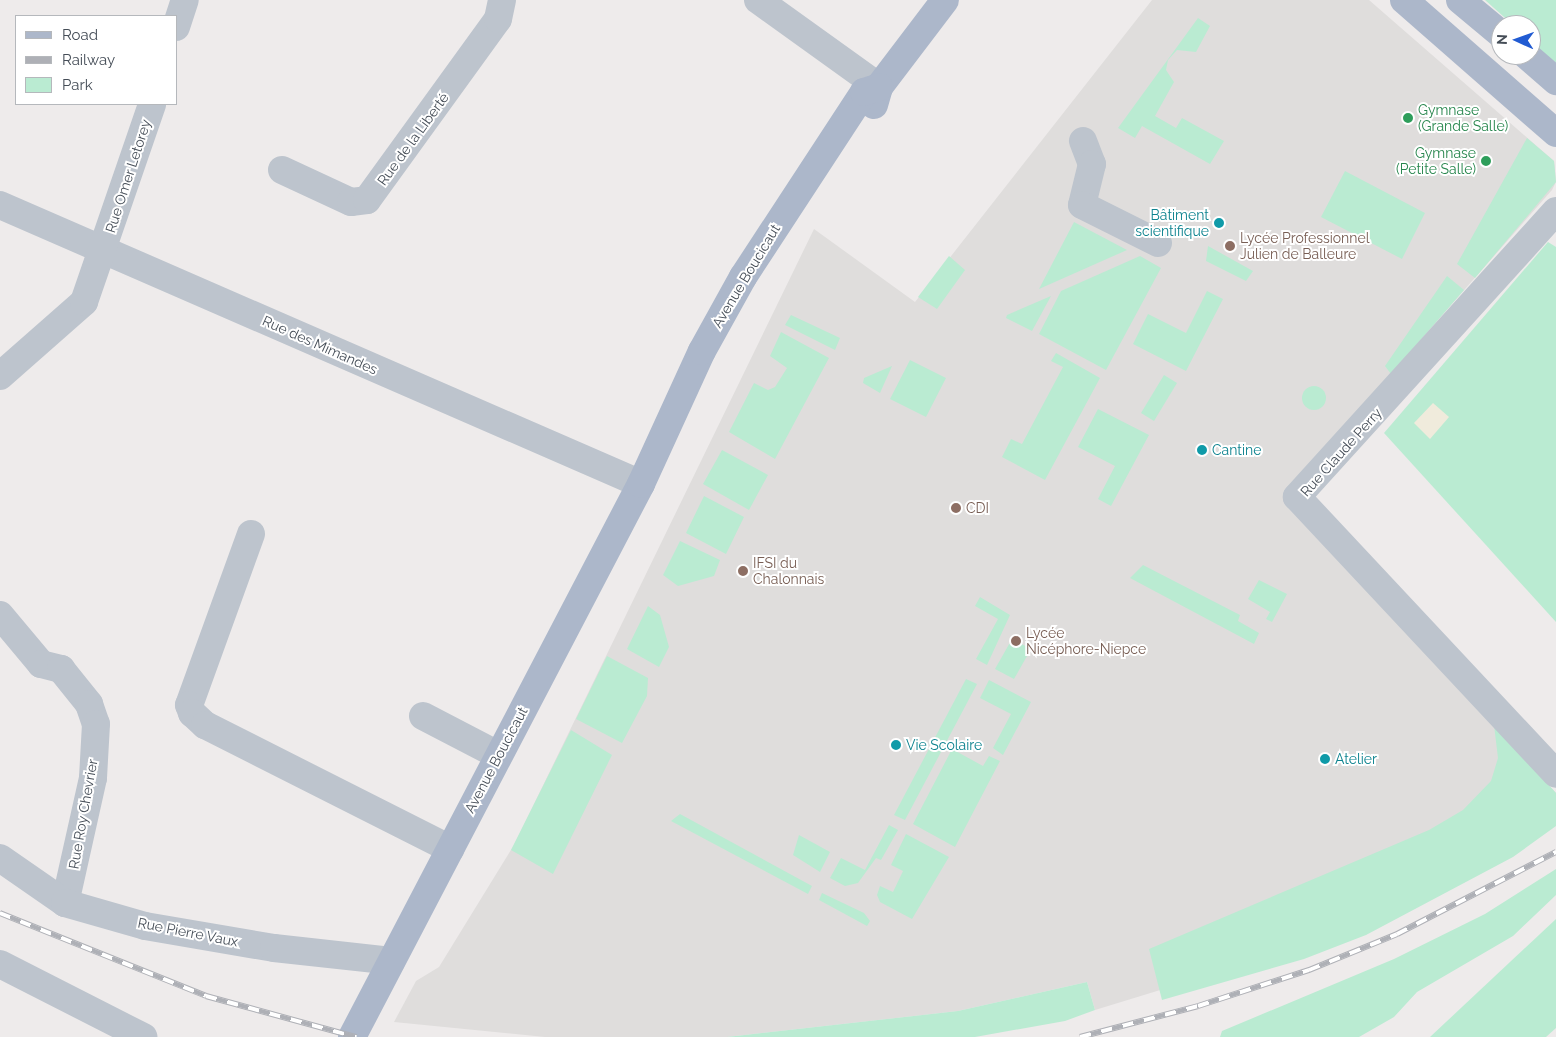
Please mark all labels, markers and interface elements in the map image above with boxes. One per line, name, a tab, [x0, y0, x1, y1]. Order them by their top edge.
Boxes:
legend	[15, 15, 178, 105]
north arrow	[1491, 15, 1541, 65]
text: Road	[62, 26, 98, 44]
text: N	[1494, 34, 1510, 45]
text: Railway	[62, 51, 115, 69]
text: Park	[62, 76, 93, 94]
street label: Rue de la Liberté	[374, 89, 452, 189]
place label: Gymnase (Grande Salle)	[1418, 102, 1508, 134]
marker: Gymnase (Grande Salle)	[1402, 112, 1414, 124]
street label: Rue Omer Letorey	[102, 117, 154, 235]
place label: Gymnase (Petite Salle)	[1396, 145, 1476, 178]
marker: Gymnase (Petite Salle)	[1480, 155, 1492, 167]
place label: Bâtiment scientifique	[1135, 207, 1209, 240]
marker: Bâtiment scientifique	[1213, 217, 1225, 229]
street label: Avenue Boucicaut	[708, 221, 784, 331]
place label: Lycée Professionnel Julien de Balleure	[1240, 230, 1369, 262]
marker: Lycée Professionnel Julien de Balleure	[1224, 240, 1236, 252]
street label: Rue des Mimandes	[260, 312, 380, 378]
street label: Rue Claude Perry	[1297, 404, 1385, 500]
place label: Cantine	[1212, 442, 1261, 458]
marker: Cantine	[1196, 444, 1208, 456]
place label: CDI	[966, 500, 989, 516]
marker: CDI	[950, 502, 962, 514]
place label: IFSI du Chalonnais	[753, 555, 824, 588]
marker: IFSI du Chalonnais	[737, 565, 749, 577]
place label: Lycée Nicéphore-Niepce	[1026, 625, 1146, 658]
marker: Lycée Nicéphore-Niepce	[1010, 635, 1022, 647]
street label: Avenue Boucicaut	[461, 704, 531, 816]
place label: Vie Scolaire	[906, 737, 982, 753]
marker: Vie Scolaire	[890, 739, 902, 751]
place label: Atelier	[1335, 751, 1377, 767]
marker: Atelier	[1319, 753, 1331, 765]
street label: Rue Roy Chevrier	[65, 758, 101, 870]
street label: Rue Pierre Vaux	[136, 914, 240, 950]

